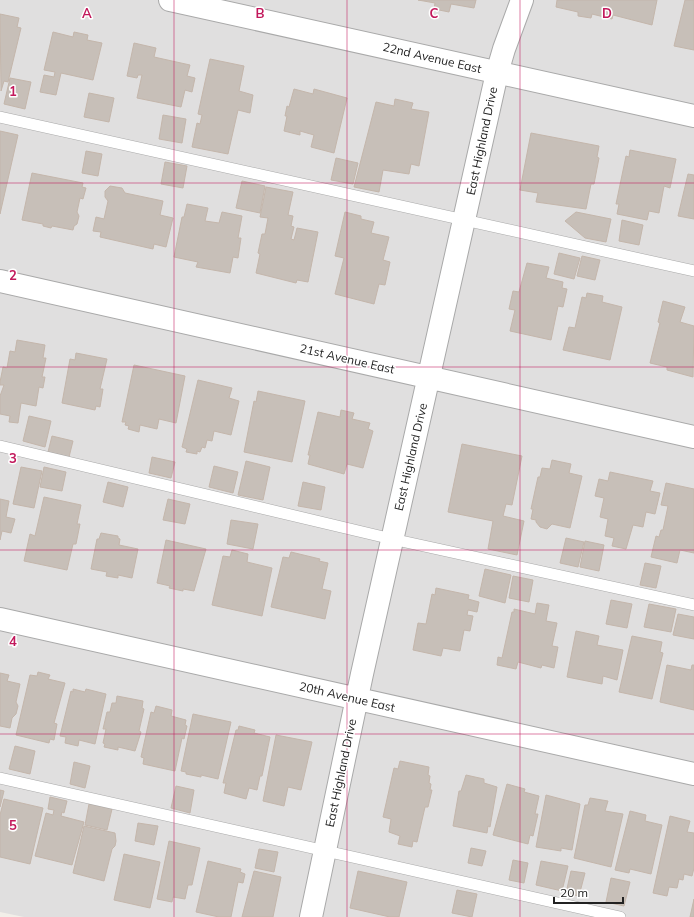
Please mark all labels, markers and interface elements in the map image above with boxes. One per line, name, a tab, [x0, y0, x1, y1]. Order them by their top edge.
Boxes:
text: A	[82, 5, 92, 21]
text: B	[256, 5, 265, 21]
text: C	[430, 5, 439, 21]
text: D	[602, 5, 612, 21]
street label: 22nd Avenue East	[381, 39, 483, 76]
text: 1	[9, 83, 17, 99]
street label: East Highland Drive	[463, 85, 500, 196]
text: 2	[9, 267, 17, 283]
street label: 21st Avenue East	[298, 340, 396, 377]
street label: East Highland Drive	[391, 402, 430, 512]
text: 3	[9, 450, 17, 466]
text: 4	[9, 633, 17, 649]
street label: 20th Avenue East	[298, 678, 397, 715]
street label: East Highland Drive	[322, 717, 359, 828]
text: 5	[9, 817, 17, 833]
scale bar	[554, 879, 623, 905]
text: 20 m	[560, 885, 588, 900]

